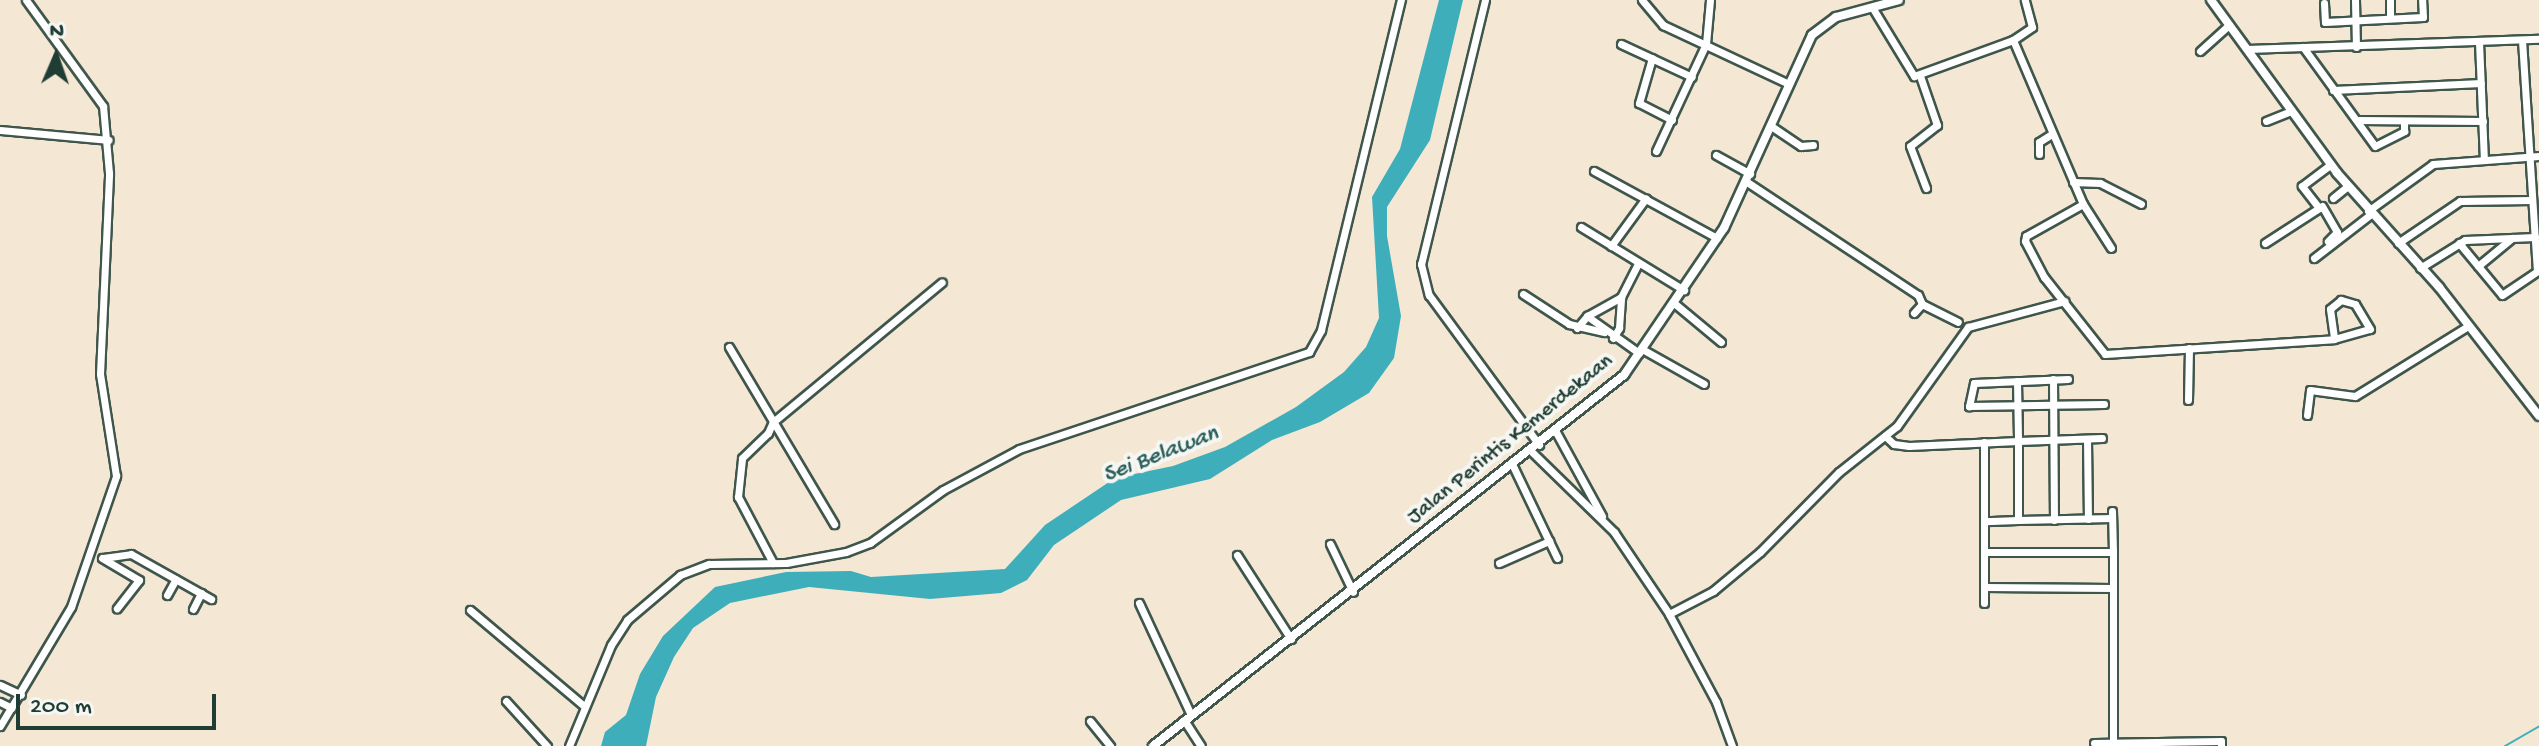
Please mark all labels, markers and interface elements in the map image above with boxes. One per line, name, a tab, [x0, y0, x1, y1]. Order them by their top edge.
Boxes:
north arrow	[16, 16, 96, 96]
text: N	[49, 19, 64, 45]
street label: Jalan Perintis Kemerdekaan	[1403, 349, 1619, 531]
water label: Sei Belawan	[1099, 420, 1223, 490]
scale bar	[20, 678, 220, 728]
text: 200 m	[30, 693, 92, 722]

